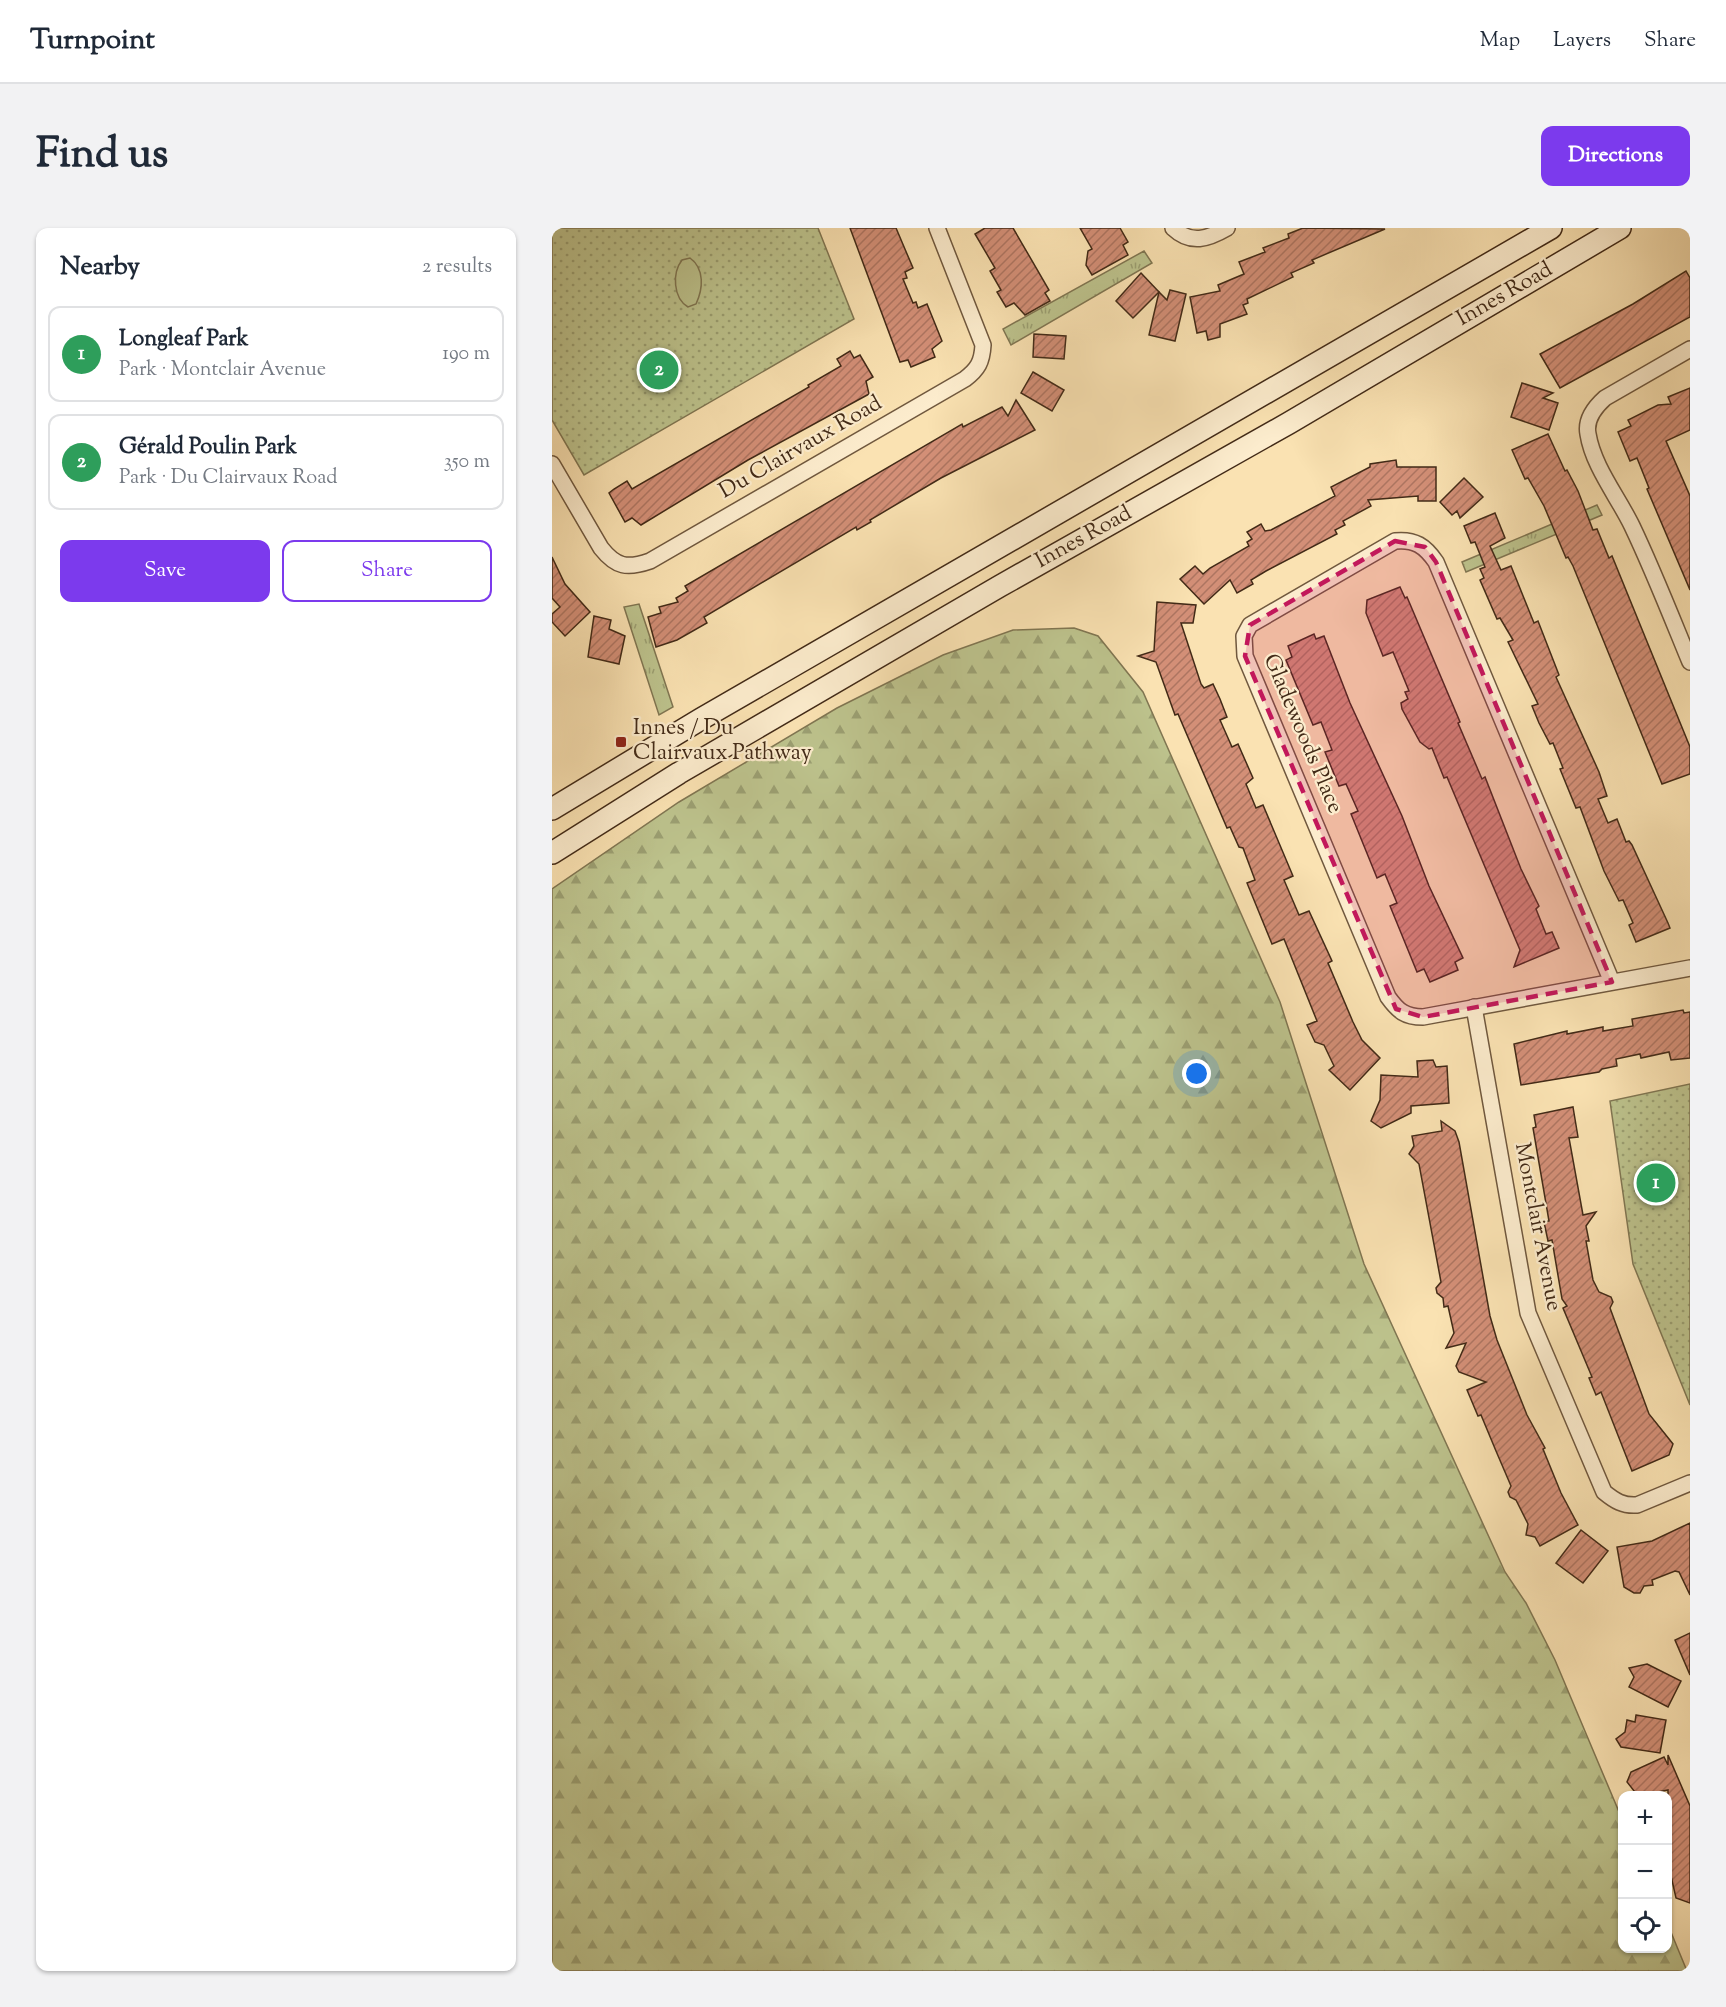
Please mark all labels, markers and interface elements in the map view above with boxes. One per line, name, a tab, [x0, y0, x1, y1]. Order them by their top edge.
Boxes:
text: Turnpoint	[30, 21, 155, 61]
text: Map	[1480, 26, 1520, 56]
text: Layers	[1553, 26, 1611, 56]
text: Share	[1644, 26, 1696, 56]
text: Find us	[36, 126, 168, 186]
button: Directions	[1541, 126, 1690, 186]
text: Nearby	[60, 249, 140, 286]
text: 2 results	[422, 253, 492, 282]
street label: Innes Road	[1451, 255, 1559, 335]
text: Longleaf Park	[119, 324, 248, 356]
text: 1	[78, 340, 85, 369]
text: 190 m	[442, 340, 490, 369]
pin: 2	[640, 348, 678, 392]
text: Park · Montclair Avenue	[119, 356, 326, 385]
street label: Du Clairvaux Road	[714, 388, 888, 508]
text: Gérald Poulin Park	[119, 432, 297, 464]
text: 2	[77, 448, 86, 477]
text: 350 m	[444, 448, 490, 477]
text: Park · Du Clairvaux Road	[119, 464, 338, 493]
street label: Innes Road	[1030, 498, 1138, 578]
button: Save	[60, 540, 270, 602]
button: Share	[282, 540, 492, 602]
street label: Gladewoods Place	[1254, 649, 1350, 819]
place label: Innes / Du Clairvaux Pathway	[633, 713, 812, 770]
marker: Innes / Du Clairvaux Pathway	[614, 735, 628, 749]
your location	[1182, 1059, 1211, 1088]
street label: Montclair Avenue	[1505, 1140, 1569, 1314]
pin: 1	[1636, 1160, 1676, 1206]
map controls	[1618, 1791, 1672, 1953]
button: +	[1618, 1791, 1672, 1845]
button: −	[1618, 1845, 1672, 1899]
button: locate	[1618, 1899, 1672, 1953]

